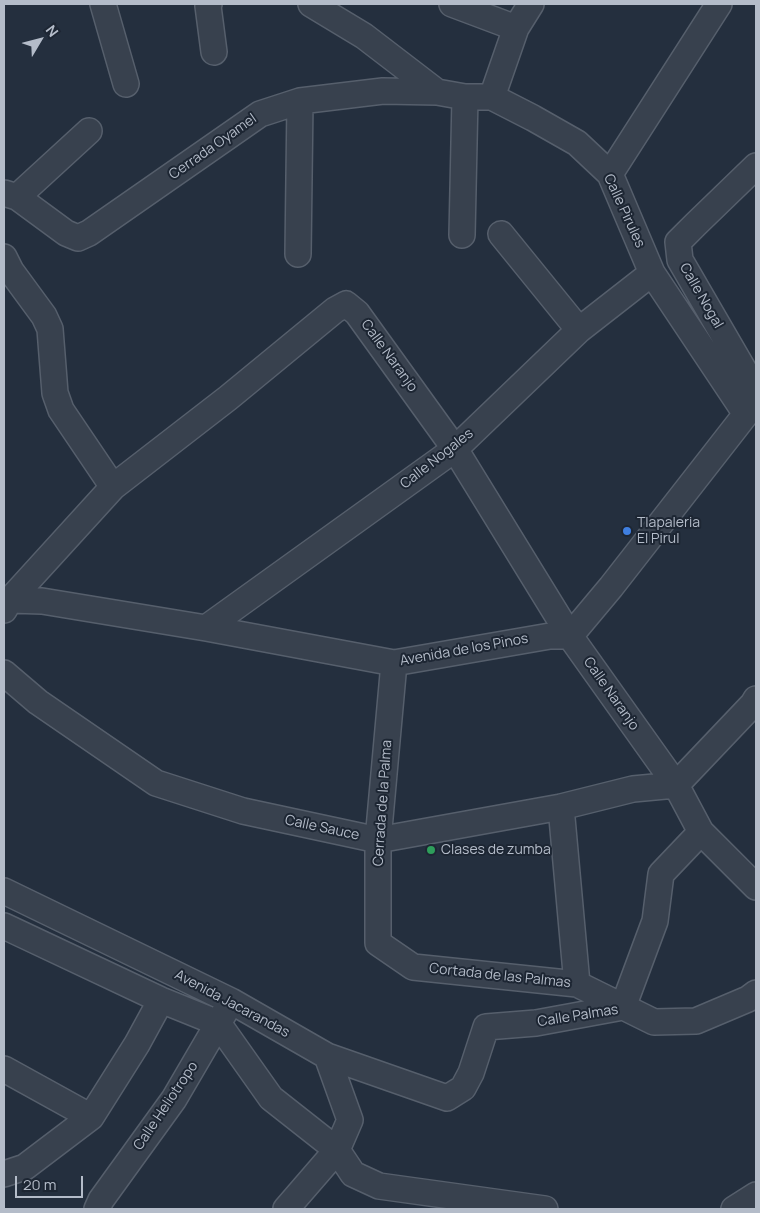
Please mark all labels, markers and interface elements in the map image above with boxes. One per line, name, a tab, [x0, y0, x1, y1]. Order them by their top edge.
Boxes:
north arrow	[15, 15, 65, 65]
text: N	[42, 21, 63, 40]
street label: Cerrada Oyamel	[166, 111, 260, 183]
street label: Calle Pirules	[600, 172, 648, 250]
street label: Calle Nogal	[676, 260, 726, 332]
street label: Calle Naranjo	[357, 317, 421, 395]
street label: Calle Nogales	[397, 425, 477, 493]
place label: Tlapaleria El Pirul	[637, 515, 700, 548]
marker: Tlapaleria El Pirul	[621, 525, 633, 537]
street label: Avenida de los Pinos	[399, 630, 529, 670]
street label: Calle Naranjo	[580, 654, 642, 734]
street label: Cerrada de la Palma	[370, 739, 396, 867]
street label: Calle Sauce	[283, 812, 361, 844]
place label: Clases de zumba	[441, 842, 551, 858]
marker: Clases de zumba	[425, 844, 437, 856]
street label: Cortada de las Palmas	[428, 960, 572, 992]
street label: Avenida Jacarandas	[172, 967, 292, 1041]
street label: Calle Palmas	[536, 1001, 620, 1031]
street label: Calle Heliotropo	[130, 1058, 202, 1154]
scale bar	[18, 1166, 85, 1198]
text: 20 m	[23, 1174, 56, 1195]

